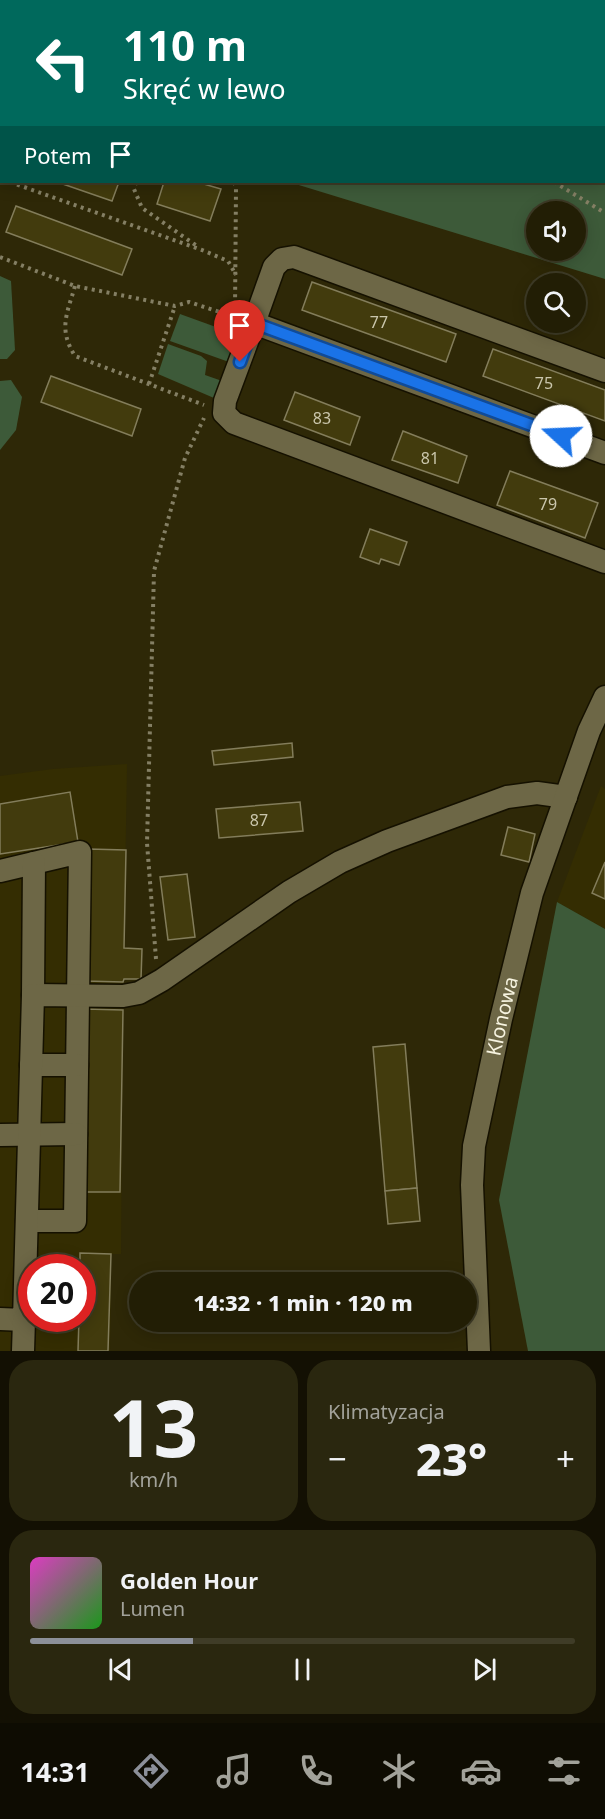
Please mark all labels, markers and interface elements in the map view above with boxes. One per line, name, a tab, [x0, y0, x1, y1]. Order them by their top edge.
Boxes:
text: 110 m	[123, 16, 247, 73]
icon: left	[24, 24, 102, 102]
text: Skręć w lewo	[123, 70, 286, 107]
icon: arrive	[104, 138, 137, 171]
text: Potem	[24, 140, 92, 170]
map controls	[526, 201, 586, 333]
button: sound	[526, 201, 586, 261]
button: search	[526, 273, 586, 333]
pin	[214, 300, 265, 362]
icon: arrive	[223, 309, 256, 342]
house number: 77	[370, 311, 388, 333]
house number: 75	[535, 372, 553, 394]
position arrow	[529, 404, 593, 468]
house number: 83	[313, 407, 331, 429]
house number: 81	[421, 447, 439, 469]
house number: 79	[539, 493, 557, 515]
house number: 87	[250, 809, 268, 831]
street label: Klonowa	[480, 974, 524, 1058]
speed limit sign: 20	[18, 1254, 96, 1332]
text: 14:32 · 1 min · 120 m	[193, 1287, 413, 1317]
text: 13	[109, 1374, 198, 1480]
text: Klimatyzacja	[328, 1398, 445, 1425]
text: 23°	[416, 1428, 487, 1489]
text: −	[328, 1436, 347, 1481]
text: +	[556, 1436, 575, 1481]
text: km/h	[129, 1466, 178, 1493]
text: Golden Hour	[120, 1565, 258, 1595]
text: Lumen	[120, 1595, 185, 1622]
icon: previous	[104, 1653, 137, 1686]
icon: pause	[286, 1653, 319, 1686]
icon: next	[468, 1653, 501, 1686]
icon: directions	[130, 1750, 172, 1792]
icon: music	[213, 1750, 255, 1792]
icon: phone	[295, 1750, 337, 1792]
icon: climate	[378, 1750, 420, 1792]
icon: car	[460, 1750, 502, 1792]
icon: filters	[543, 1750, 585, 1792]
text: 14:31	[20, 1753, 90, 1790]

